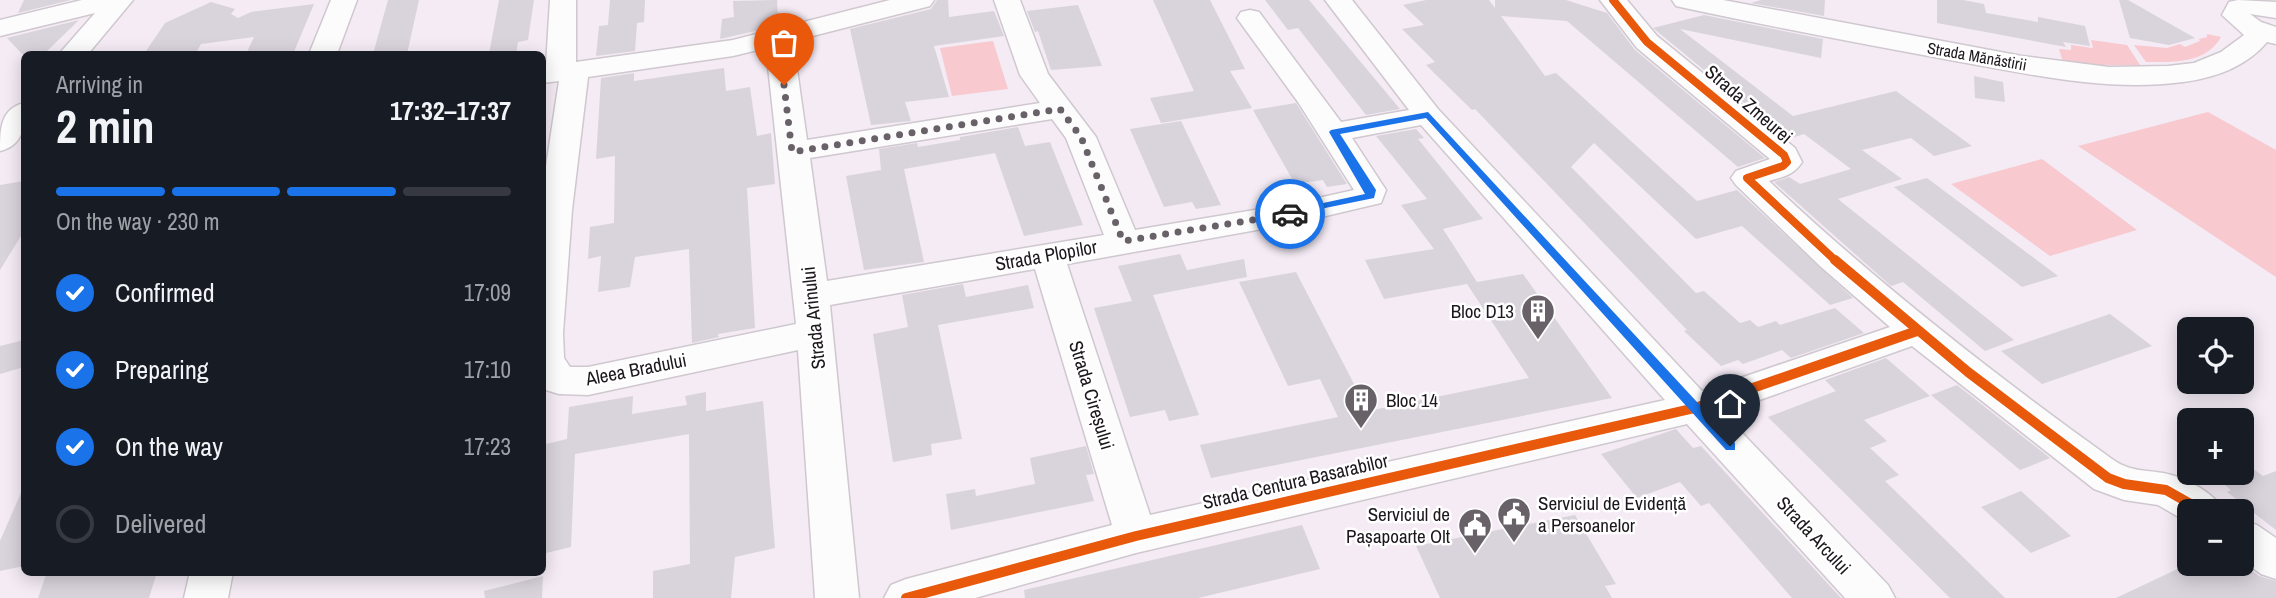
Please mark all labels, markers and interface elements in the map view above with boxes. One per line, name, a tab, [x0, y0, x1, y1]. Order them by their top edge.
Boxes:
pin	[754, 13, 814, 85]
icon: bag	[765, 24, 803, 62]
street label: Strada Mănăstirii	[1926, 36, 2028, 76]
street label: Strada Zmeurei	[1700, 59, 1798, 149]
text: Arriving in	[56, 69, 143, 100]
text: 17:32–17:37	[390, 93, 511, 128]
text: 2 min	[56, 95, 155, 157]
courier	[1255, 179, 1325, 249]
icon: car	[1271, 195, 1309, 233]
text: On the way · 230 m	[56, 206, 220, 237]
street label: Strada Plopilor	[993, 233, 1100, 277]
street label: Strada Arinului	[795, 265, 831, 371]
icon: check	[56, 274, 94, 312]
text: Confirmed	[115, 275, 215, 310]
text: 17:09	[464, 277, 511, 308]
building icon: Bloc D13	[1519, 292, 1557, 341]
place label: Bloc D13	[1451, 298, 1514, 324]
map controls	[2177, 317, 2254, 576]
button: locate	[2177, 317, 2254, 394]
street label: Strada Cireșului	[1063, 337, 1121, 453]
street label: Aleea Bradului	[582, 346, 689, 392]
icon: check	[56, 351, 94, 389]
text: Preparing	[115, 352, 209, 387]
text: 17:10	[464, 354, 511, 385]
pin	[1700, 374, 1760, 446]
building icon: Bloc 14	[1342, 381, 1380, 430]
icon: home	[1711, 385, 1749, 423]
place label: Bloc 14	[1386, 387, 1438, 413]
button: +	[2177, 408, 2254, 485]
icon: check	[56, 428, 94, 466]
text: On the way	[115, 429, 223, 464]
text: 17:23	[464, 431, 511, 462]
street label: Strada Centura Basarabilor	[1200, 447, 1391, 515]
place label: Serviciul de Evidență a Persoanelor	[1538, 490, 1686, 538]
street label: Strada Arcului	[1771, 490, 1857, 580]
public building icon: Serviciul de Evidență a Persoanelor	[1495, 495, 1533, 544]
button: −	[2177, 499, 2254, 576]
place label: Serviciul de Pașapoarte Olt	[1346, 501, 1451, 549]
text: Delivered	[115, 506, 206, 541]
public building icon: Serviciul de Pașapoarte Olt	[1456, 506, 1494, 555]

